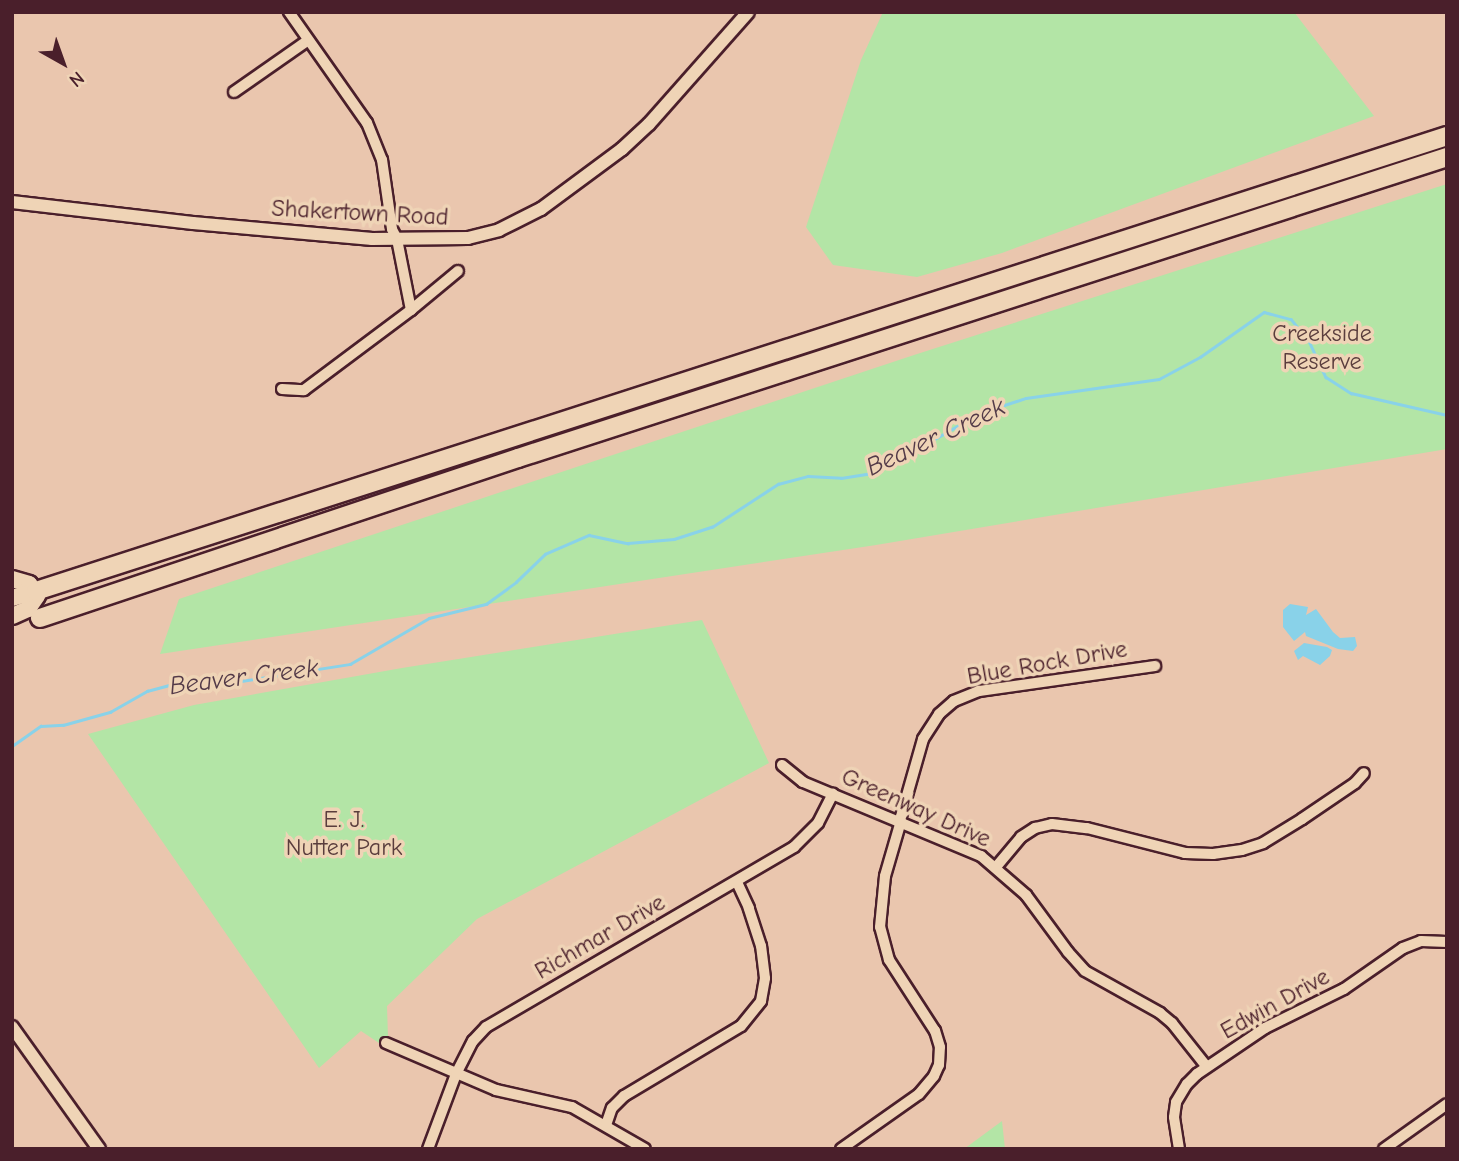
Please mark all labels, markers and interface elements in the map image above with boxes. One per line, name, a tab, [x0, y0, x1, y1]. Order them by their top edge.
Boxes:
north arrow	[28, 28, 98, 98]
text: N	[65, 67, 88, 91]
street label: Shakertown Road	[271, 194, 449, 232]
park label: Creekside Reserve	[1272, 320, 1372, 376]
water label: Beaver Creek	[862, 392, 1010, 484]
street label: Blue Rock Drive	[965, 635, 1129, 691]
water label: Beaver Creek	[168, 653, 320, 703]
street label: Greenway Drive	[837, 762, 995, 854]
park label: E. J. Nutter Park	[286, 806, 402, 862]
street label: Richmar Drive	[530, 888, 670, 986]
street label: Edwin Drive	[1216, 962, 1334, 1046]

